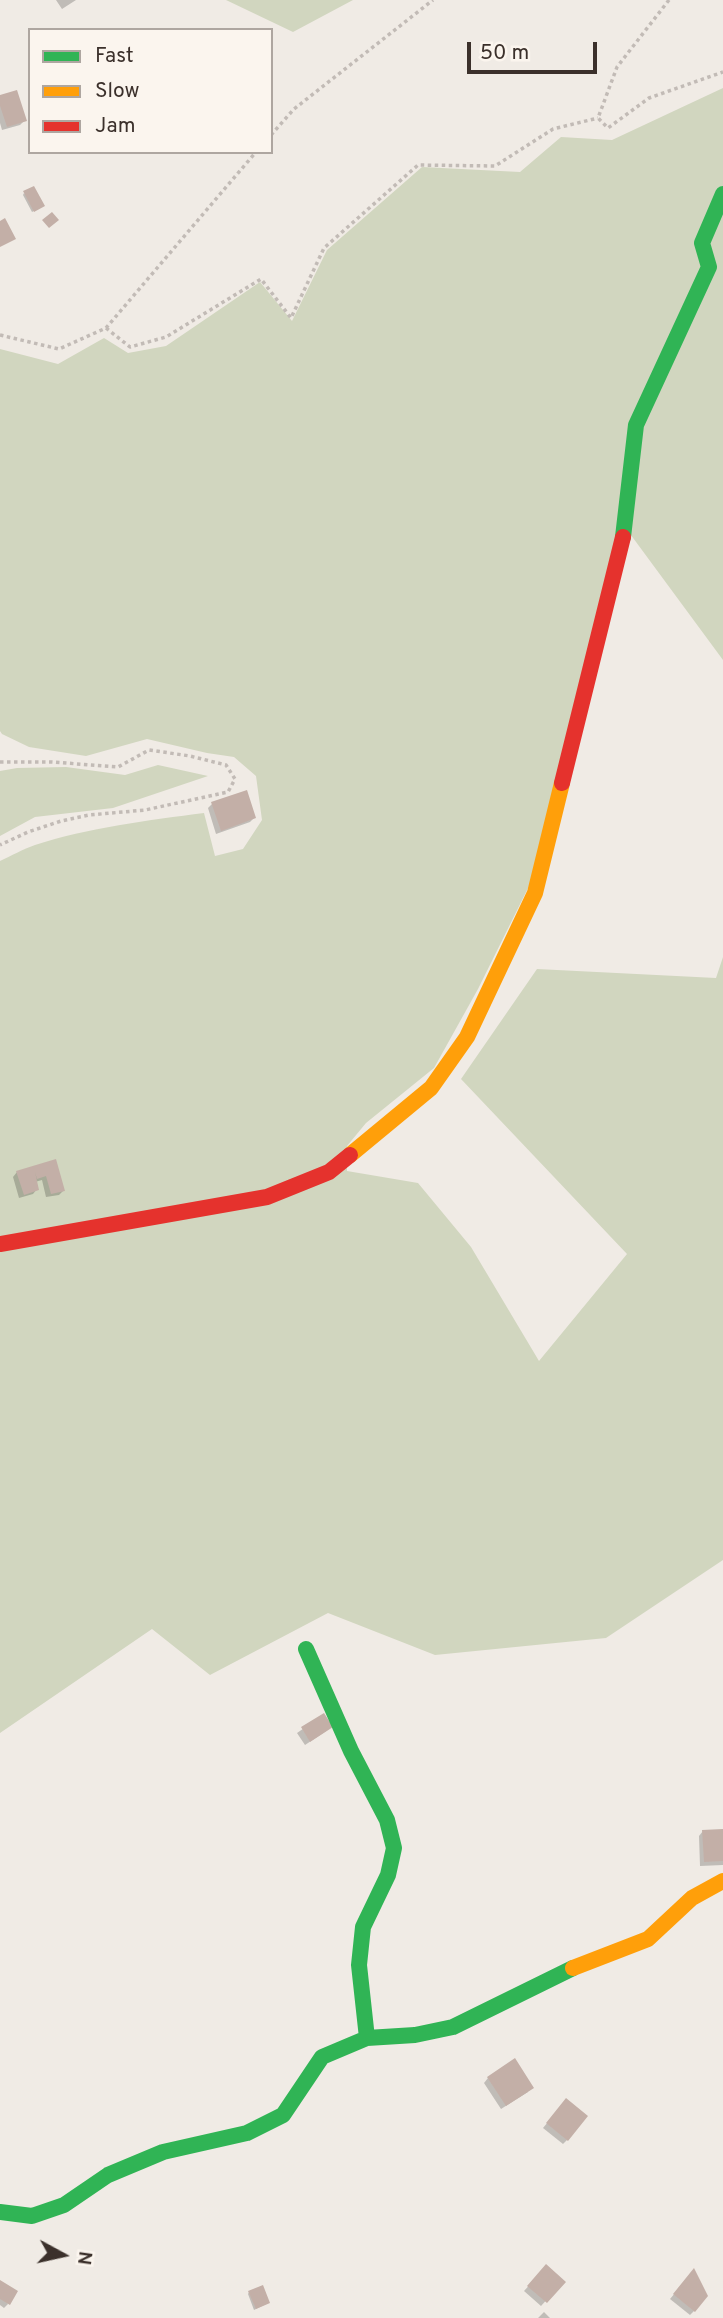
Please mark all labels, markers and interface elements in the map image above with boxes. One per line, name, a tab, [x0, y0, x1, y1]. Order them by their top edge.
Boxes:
legend	[28, 28, 273, 154]
scale bar	[471, 28, 600, 72]
text: 50 m	[480, 40, 529, 67]
text: Fast	[95, 43, 134, 70]
text: Slow	[95, 78, 140, 105]
text: Jam	[95, 113, 136, 140]
north arrow	[28, 2220, 98, 2290]
text: N	[71, 2249, 97, 2266]

